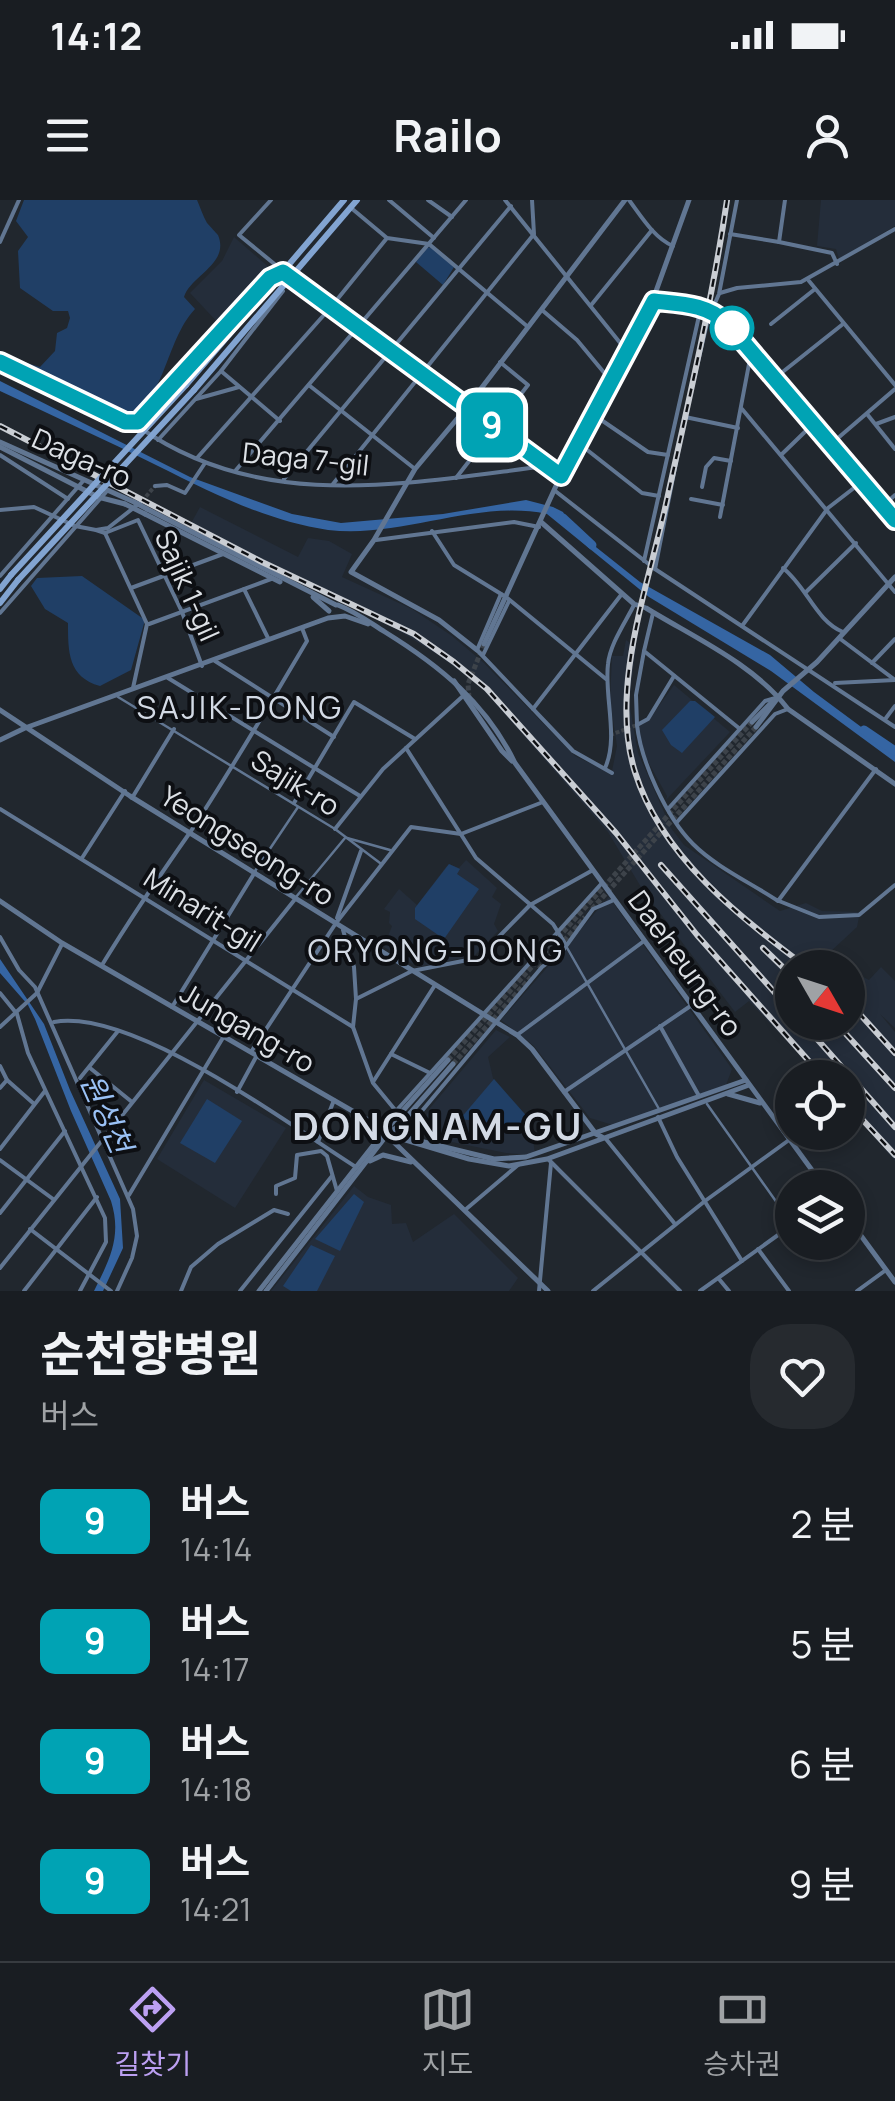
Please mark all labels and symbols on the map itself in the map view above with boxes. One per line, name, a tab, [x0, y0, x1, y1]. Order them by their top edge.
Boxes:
unlabelled marker	[711, 307, 753, 349]
line badge: 9	[460, 392, 524, 458]
street label: Daga-ro	[26, 418, 138, 496]
street label: Daga 7-gil	[241, 432, 371, 484]
street label: Sajik 1-gil	[147, 523, 229, 647]
district label: SAJIK-DONG	[136, 685, 344, 729]
street label: Sajik-ro	[245, 740, 347, 824]
street label: Yeongseong-ro	[154, 776, 342, 914]
street label: Minarit-gil	[137, 858, 269, 960]
street label: Daeheung-ro	[620, 882, 752, 1044]
district label: ORYONG-DONG	[307, 928, 565, 972]
north arrow	[775, 950, 865, 1040]
street label: Jungang-ro	[174, 973, 322, 1081]
water label: 원성천	[71, 1067, 144, 1162]
district label: DONGNAM-GU	[292, 1099, 584, 1151]

